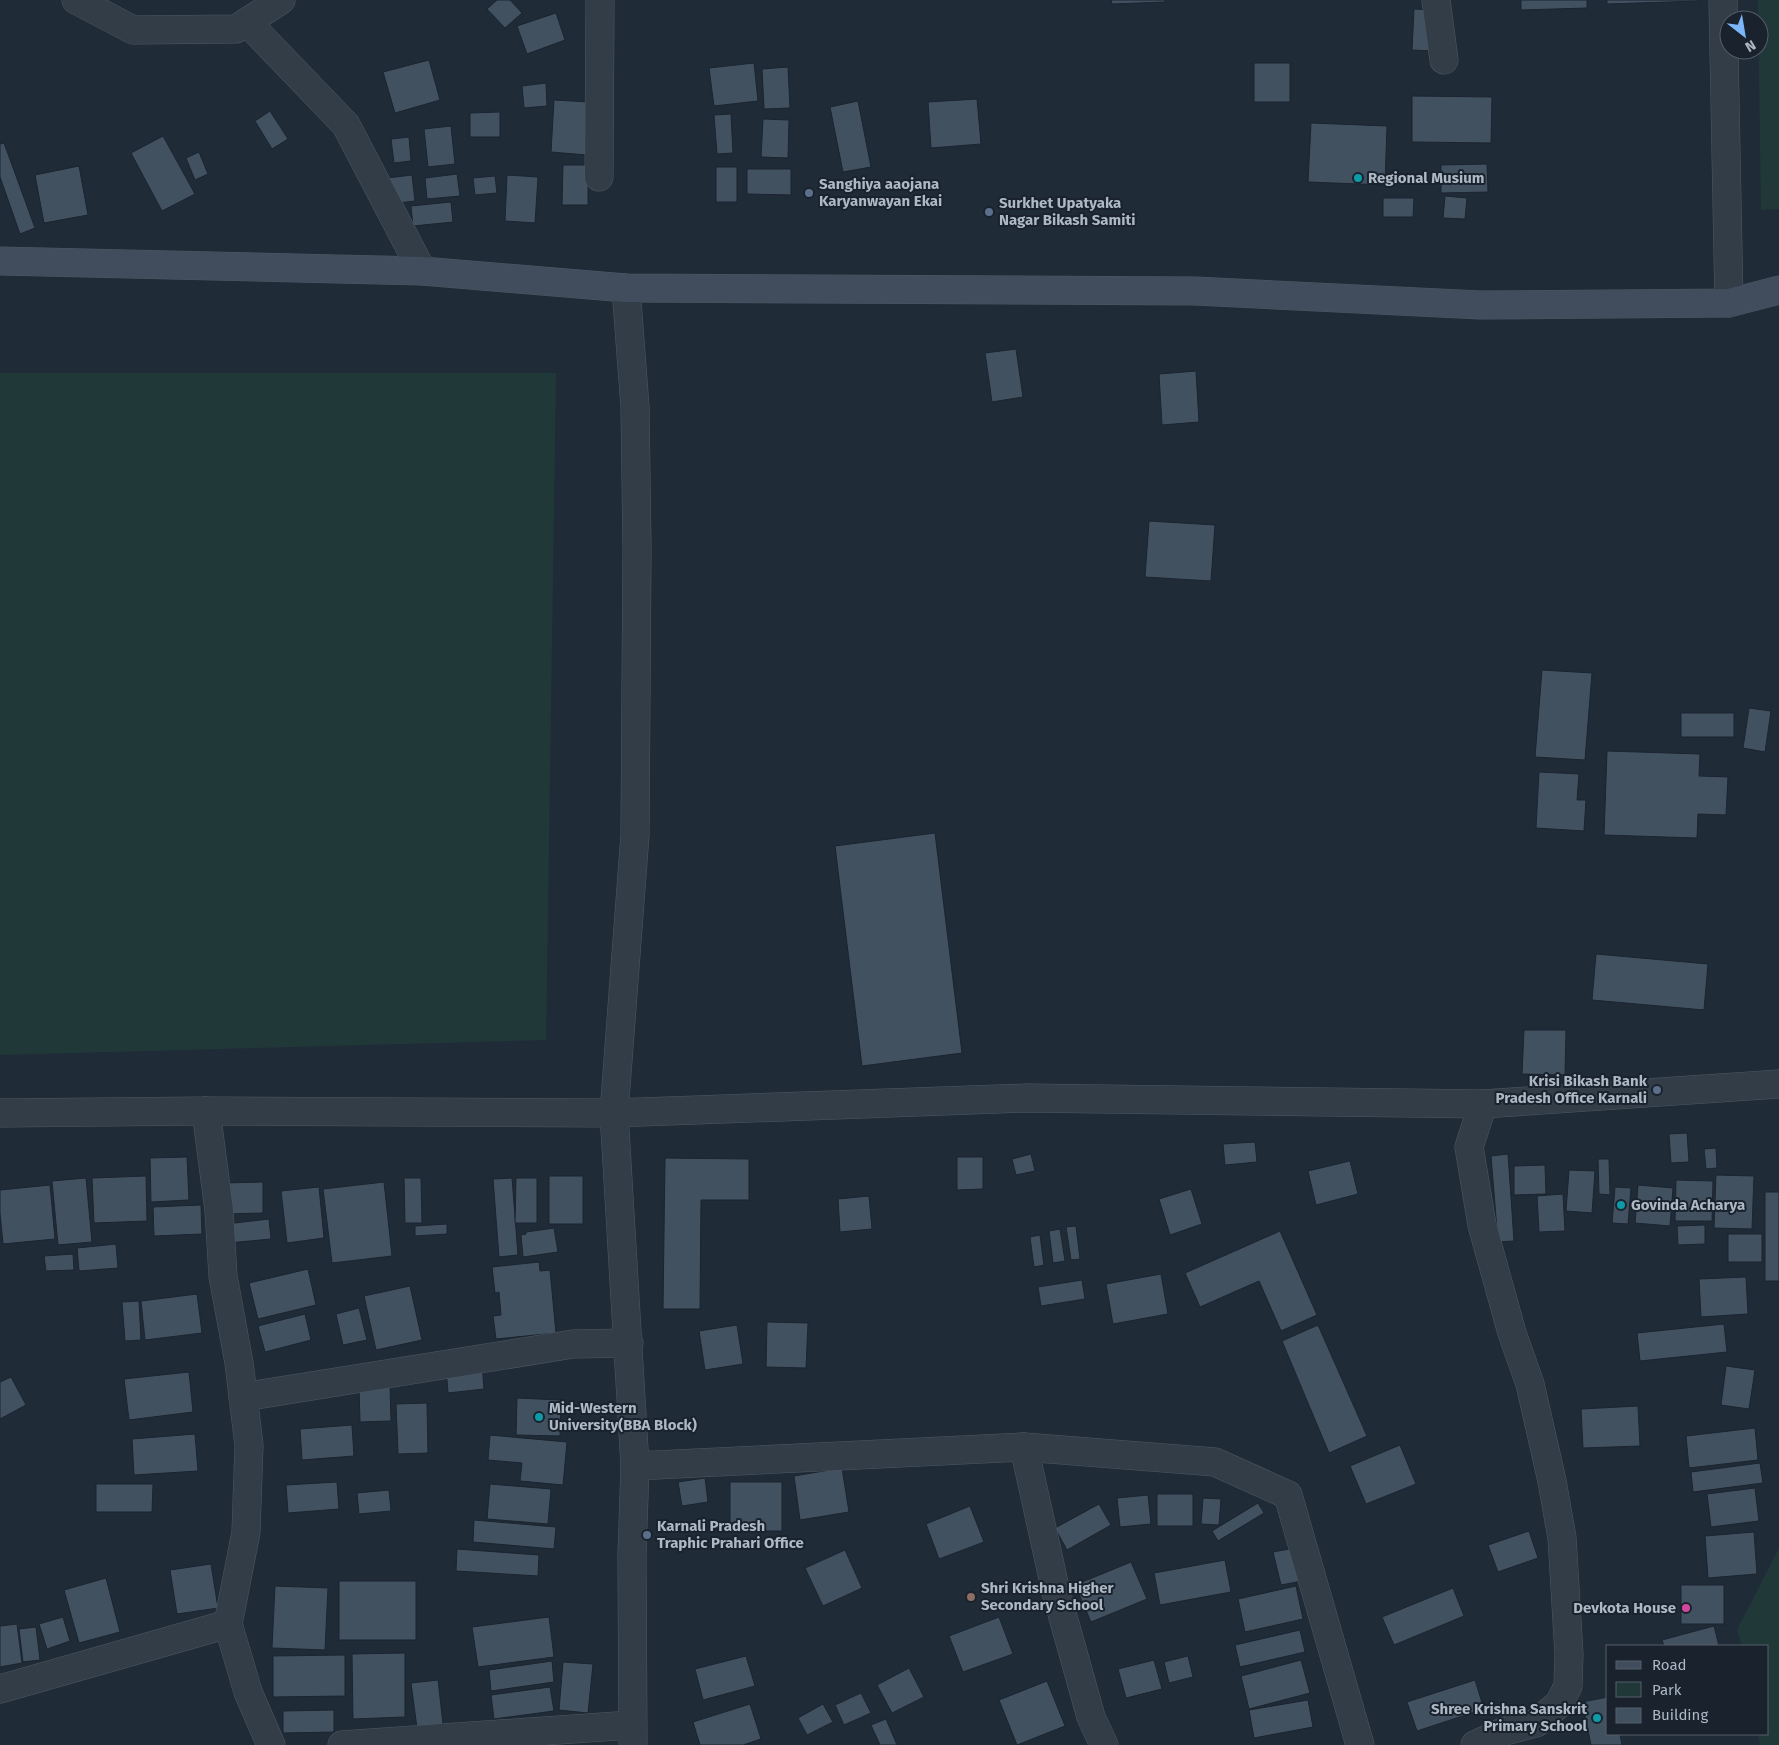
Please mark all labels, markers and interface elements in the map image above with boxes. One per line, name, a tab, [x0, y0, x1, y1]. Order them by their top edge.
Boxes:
north arrow	[1719, 10, 1769, 60]
text: N	[1742, 36, 1759, 55]
place label: Regional Musium	[1368, 169, 1484, 187]
marker: Regional Musium	[1352, 172, 1364, 184]
place label: Sanghiya aaojana Karyanwayan Ekai	[819, 175, 942, 210]
marker: Sanghiya aaojana Karyanwayan Ekai	[803, 187, 815, 199]
place label: Surkhet Upatyaka Nagar Bikash Samiti	[999, 194, 1136, 229]
marker: Surkhet Upatyaka Nagar Bikash Samiti	[983, 206, 995, 218]
place label: Krisi Bikash Bank Pradesh Office Karnali	[1495, 1072, 1648, 1107]
marker: Krisi Bikash Bank Pradesh Office Karnali	[1651, 1084, 1663, 1096]
place label: Govinda Acharya	[1631, 1196, 1745, 1214]
marker: Govinda Acharya	[1615, 1199, 1627, 1211]
place label: Mid-Western University(BBA Block)	[549, 1399, 697, 1434]
marker: Mid-Western University(BBA Block)	[533, 1411, 545, 1423]
place label: Karnali Pradesh Traphic Prahari Office	[657, 1517, 804, 1552]
marker: Karnali Pradesh Traphic Prahari Office	[641, 1529, 653, 1541]
place label: Shri Krishna Higher Secondary School	[981, 1579, 1115, 1614]
marker: Shri Krishna Higher Secondary School	[965, 1591, 977, 1603]
place label: Devkota House	[1573, 1599, 1676, 1617]
marker: Devkota House	[1680, 1602, 1692, 1614]
legend	[1606, 1645, 1769, 1735]
text: Road	[1652, 1656, 1687, 1674]
text: Park	[1652, 1681, 1682, 1699]
place label: Shree Krishna Sanskrit Primary School	[1431, 1700, 1588, 1735]
text: Building	[1652, 1706, 1708, 1724]
marker: Shree Krishna Sanskrit Primary School	[1591, 1712, 1603, 1724]

